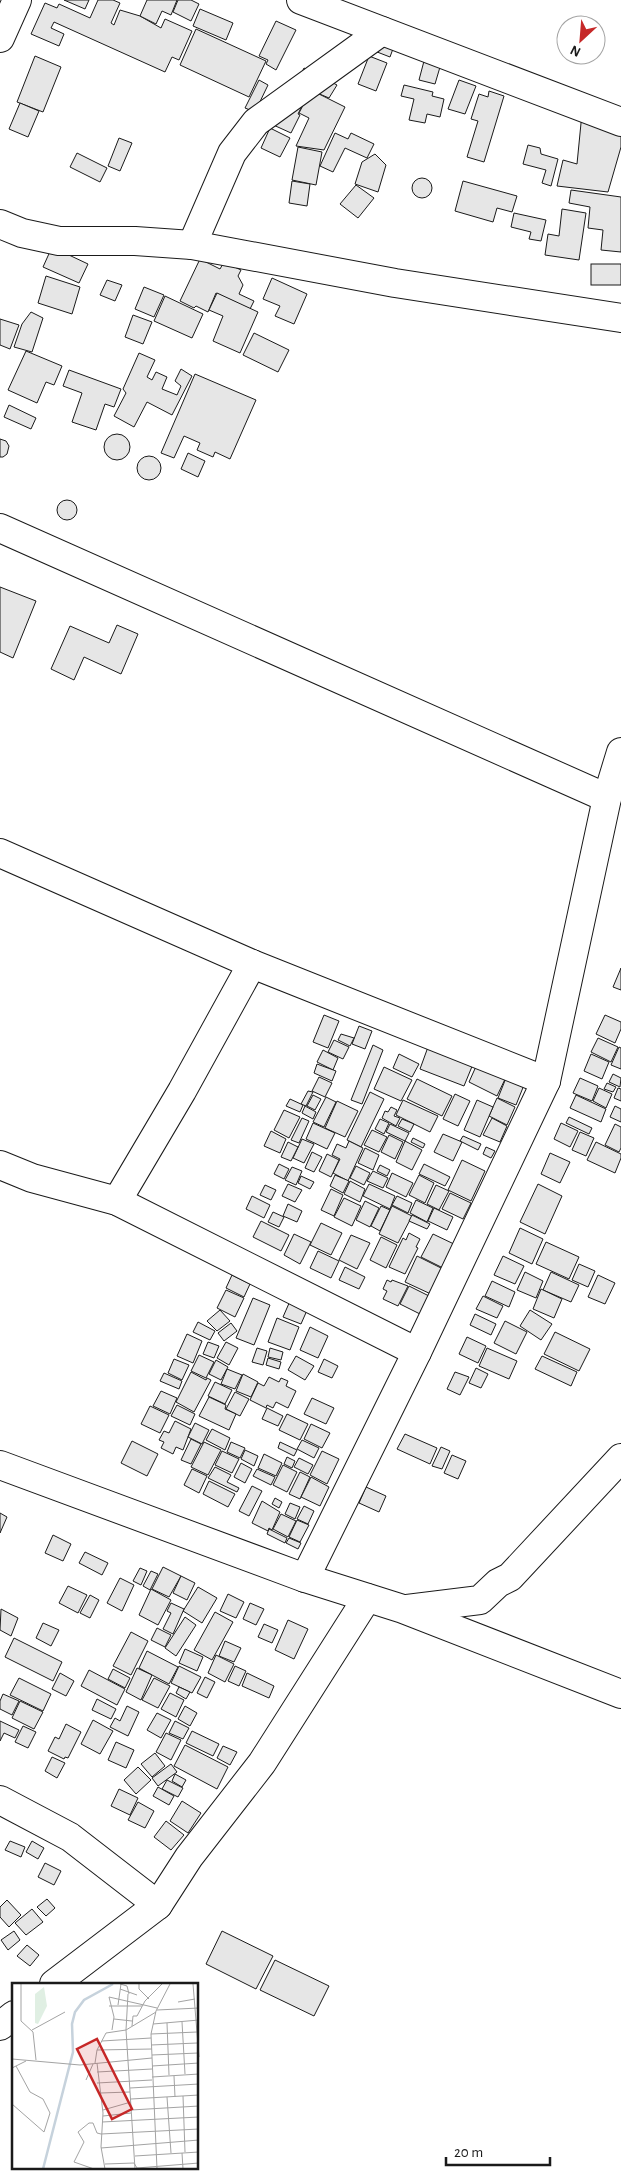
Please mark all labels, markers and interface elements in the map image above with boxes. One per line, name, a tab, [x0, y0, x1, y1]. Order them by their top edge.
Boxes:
north arrow	[556, 15, 606, 65]
text: N	[568, 42, 583, 59]
inset map	[12, 1983, 199, 2170]
scale bar	[446, 2134, 550, 2166]
text: 20 m	[454, 2145, 483, 2160]

